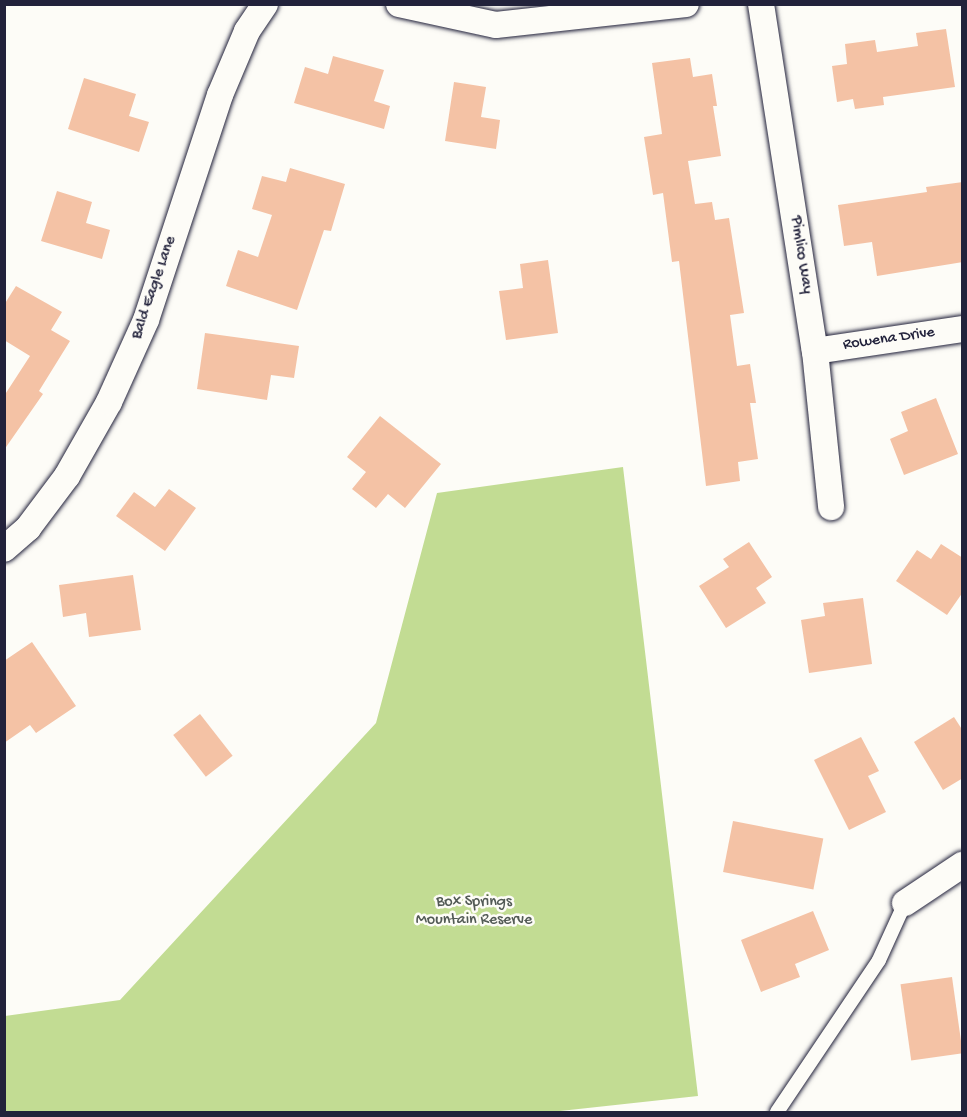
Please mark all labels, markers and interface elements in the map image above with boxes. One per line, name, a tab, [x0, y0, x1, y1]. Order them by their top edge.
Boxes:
street label: Pimlico Way	[784, 215, 816, 295]
street label: Bald Eagle Lane	[128, 234, 182, 342]
street label: Rowena Drive	[842, 324, 936, 356]
park label: Box Springs Mountain Reserve	[416, 893, 532, 931]

